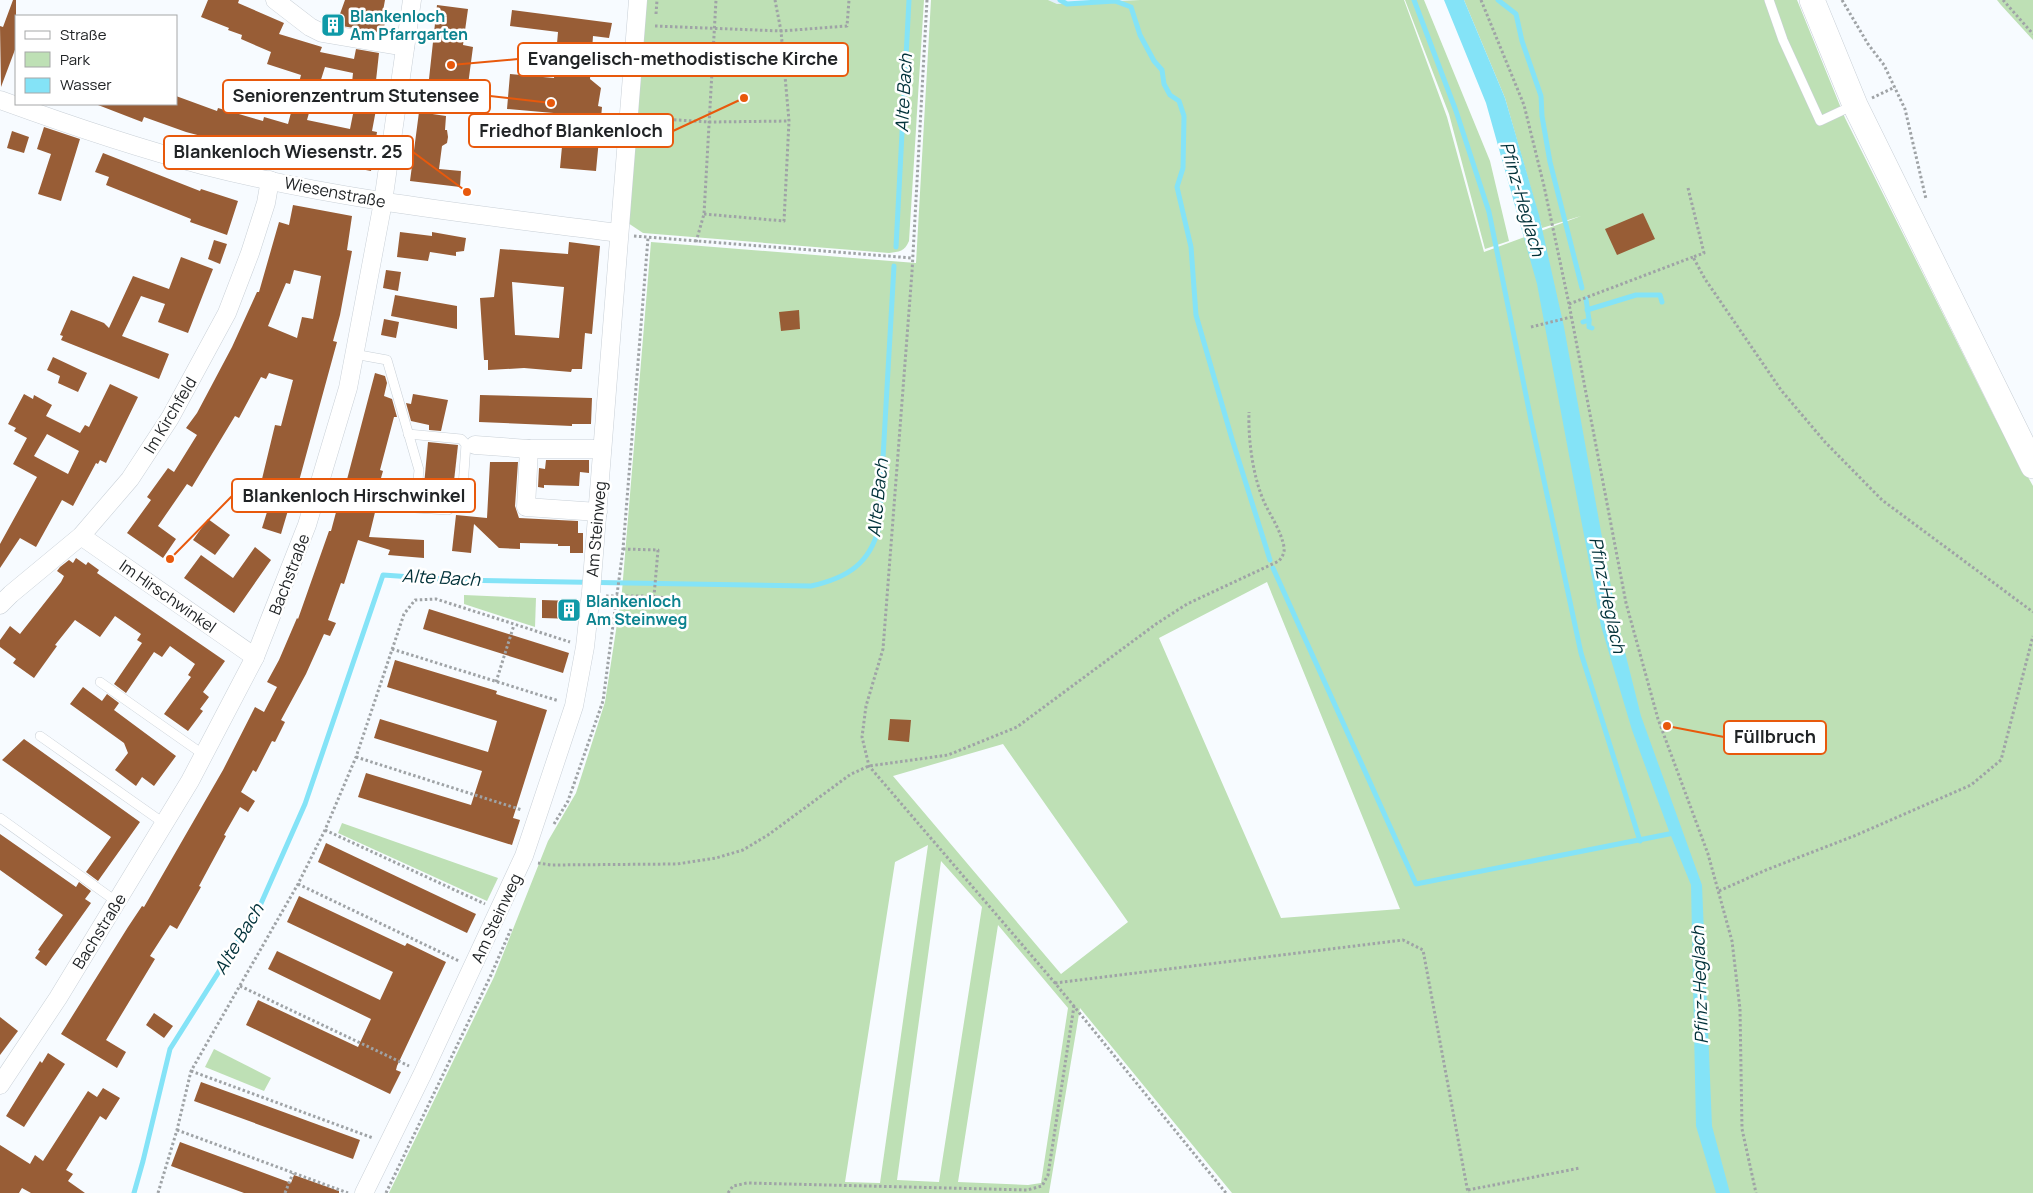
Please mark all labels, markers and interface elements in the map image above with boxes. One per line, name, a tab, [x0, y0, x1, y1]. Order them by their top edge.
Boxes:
place label: Blankenloch Am Pfarrgarten	[350, 5, 468, 45]
building icon: Blankenloch Am Pfarrgarten	[320, 12, 346, 38]
legend	[15, 15, 178, 105]
text: Straße	[60, 24, 107, 45]
callout: Evangelisch-methodistische Kirche	[518, 43, 848, 76]
text: Evangelisch-methodistische Kirche	[528, 46, 838, 70]
text: Park	[60, 49, 90, 70]
water label: Alte Bach	[889, 52, 917, 133]
text: Wasser	[60, 74, 112, 95]
callout: Seniorenzentrum Stutensee	[223, 80, 490, 113]
text: Seniorenzentrum Stutensee	[233, 83, 480, 107]
callout: Friedhof Blankenloch	[469, 114, 673, 147]
text: Friedhof Blankenloch	[479, 118, 663, 142]
callout: Blankenloch Wiesenstr. 25	[164, 136, 413, 169]
text: Blankenloch Wiesenstr. 25	[173, 139, 403, 163]
water label: Pfinz-Heglach	[1495, 139, 1551, 260]
street label: Wiesenstraße	[282, 171, 388, 213]
street label: Im Kirchfeld	[139, 373, 201, 457]
water label: Alte Bach	[861, 456, 893, 538]
callout: Blankenloch Hirschwinkel	[232, 479, 475, 512]
street label: Am Steinweg	[581, 480, 611, 578]
text: Blankenloch Hirschwinkel	[242, 483, 466, 507]
street label: Bachstraße	[263, 530, 315, 618]
water label: Pfinz-Heglach	[1584, 535, 1632, 656]
street label: Im Hirschwinkel	[115, 554, 221, 638]
water label: Alte Bach	[401, 563, 482, 591]
place label: Blankenloch Am Steinweg	[586, 590, 687, 630]
building icon: Blankenloch Am Steinweg	[556, 597, 582, 623]
callout: Füllbruch	[1724, 721, 1826, 754]
text: Füllbruch	[1734, 724, 1816, 748]
street label: Am Steinweg	[466, 870, 526, 966]
street label: Bachstraße	[67, 889, 131, 973]
water label: Alte Bach	[208, 898, 269, 978]
water label: Pfinz-Heglach	[1685, 924, 1713, 1044]

